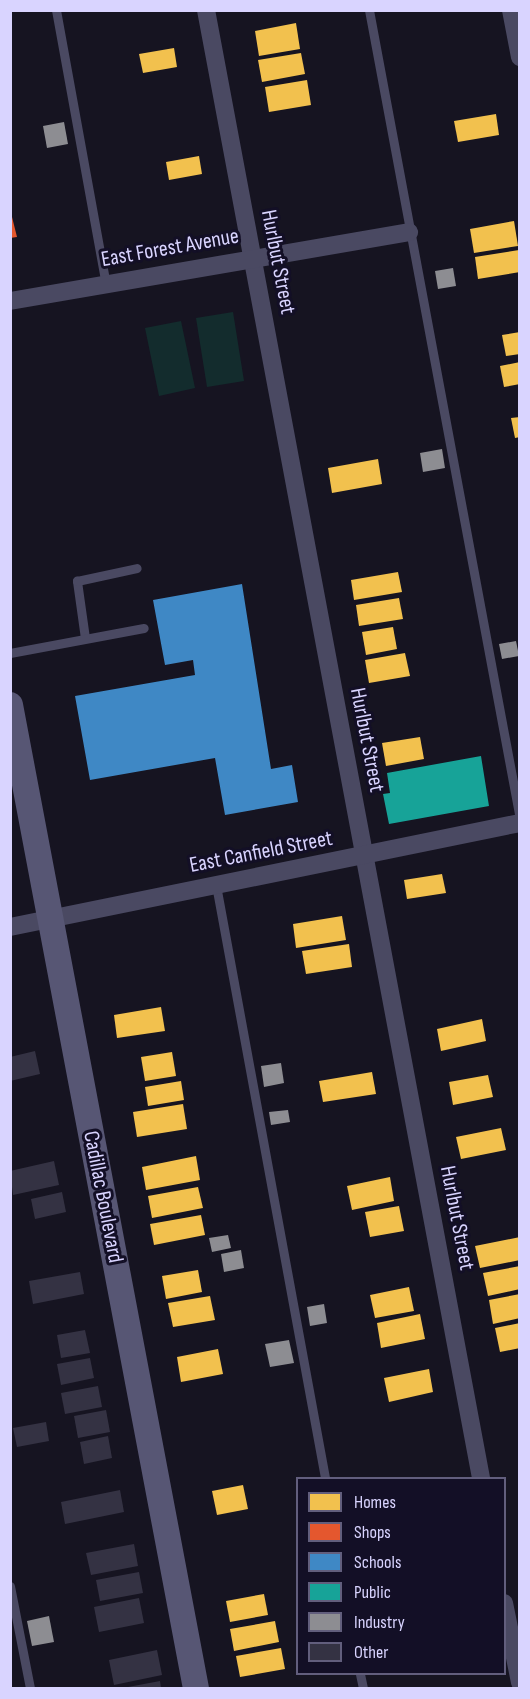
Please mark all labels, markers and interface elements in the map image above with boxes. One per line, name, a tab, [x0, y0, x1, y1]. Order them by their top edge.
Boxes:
street label: Hurlbut Street	[255, 208, 301, 316]
street label: East Forest Avenue	[99, 223, 241, 273]
street label: Hurlbut Street	[344, 686, 390, 794]
street label: East Canfield Street	[187, 825, 335, 879]
street label: Cadillac Boulevard	[77, 1129, 129, 1265]
street label: Hurlbut Street	[434, 1164, 480, 1272]
legend	[296, 1477, 506, 1675]
text: Homes	[354, 1492, 396, 1513]
text: Shops	[354, 1522, 391, 1543]
text: Schools	[354, 1552, 401, 1573]
text: Public	[354, 1582, 391, 1603]
text: Industry	[354, 1612, 405, 1633]
text: Other	[354, 1642, 388, 1663]

